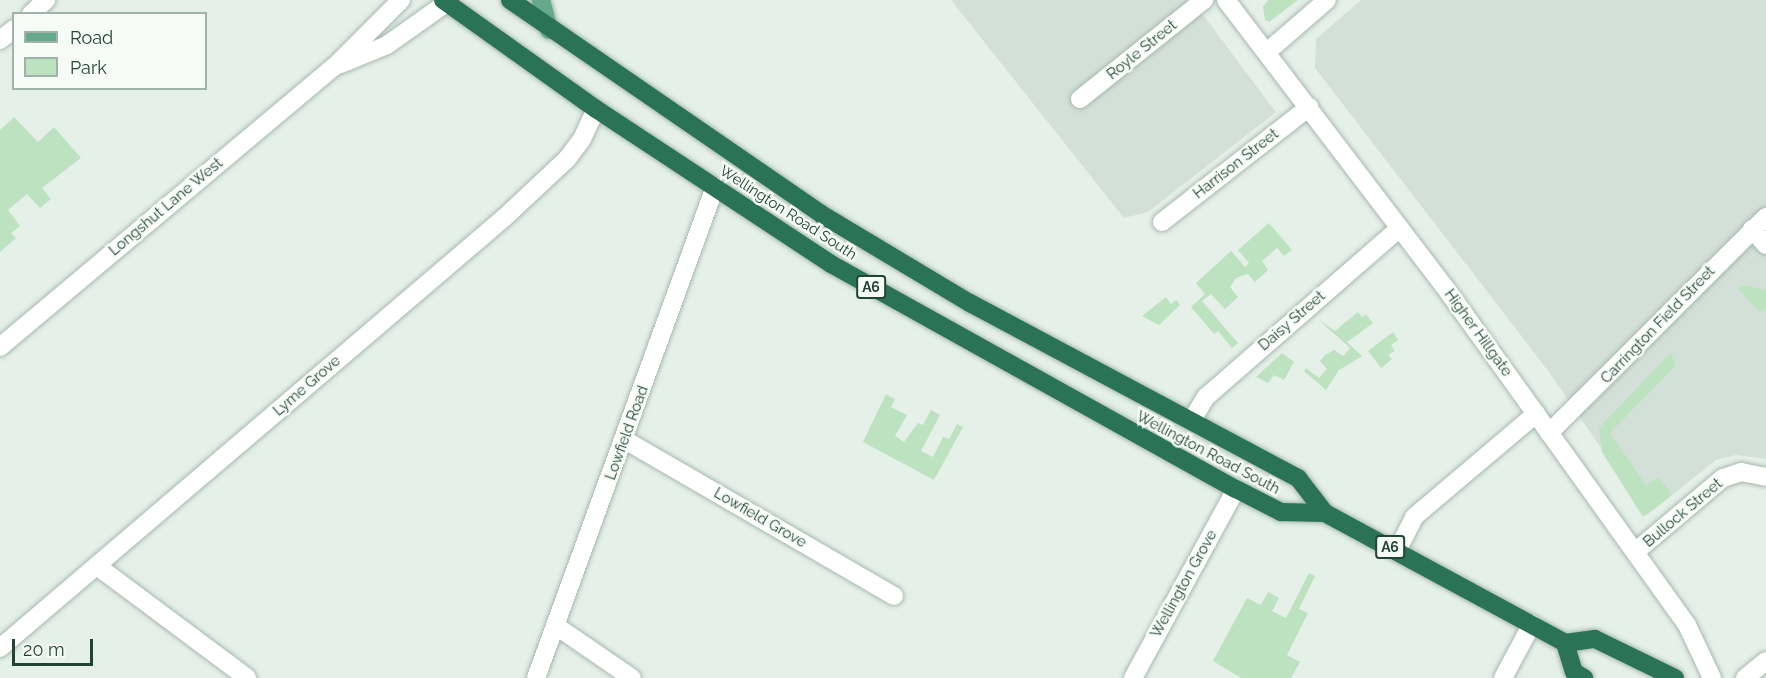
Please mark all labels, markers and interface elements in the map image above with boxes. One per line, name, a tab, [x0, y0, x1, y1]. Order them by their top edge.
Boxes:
legend	[12, 12, 207, 90]
street label: Royle Street	[1103, 16, 1181, 84]
text: Road	[70, 27, 113, 48]
text: Park	[70, 57, 107, 78]
street label: Harrison Street	[1190, 125, 1282, 203]
street label: Longshut Lane West	[105, 154, 227, 260]
street label: Wellington Road South	[716, 162, 860, 264]
street label: Carrington Field Street	[1597, 262, 1719, 388]
road number: A6	[856, 276, 886, 298]
street label: Higher Hillgate	[1440, 286, 1516, 380]
street label: Daisy Street	[1255, 287, 1329, 355]
street label: Lyme Grove	[270, 352, 344, 420]
street label: Lowfield Road	[602, 383, 652, 483]
street label: Wellington Road South	[1133, 408, 1283, 498]
street label: Bullock Street	[1640, 475, 1726, 551]
street label: Lowfield Grove	[710, 484, 810, 552]
street label: Wellington Grove	[1147, 527, 1221, 641]
road number: A6	[1375, 536, 1405, 558]
scale bar	[15, 627, 96, 665]
text: 20 m	[23, 639, 65, 660]

